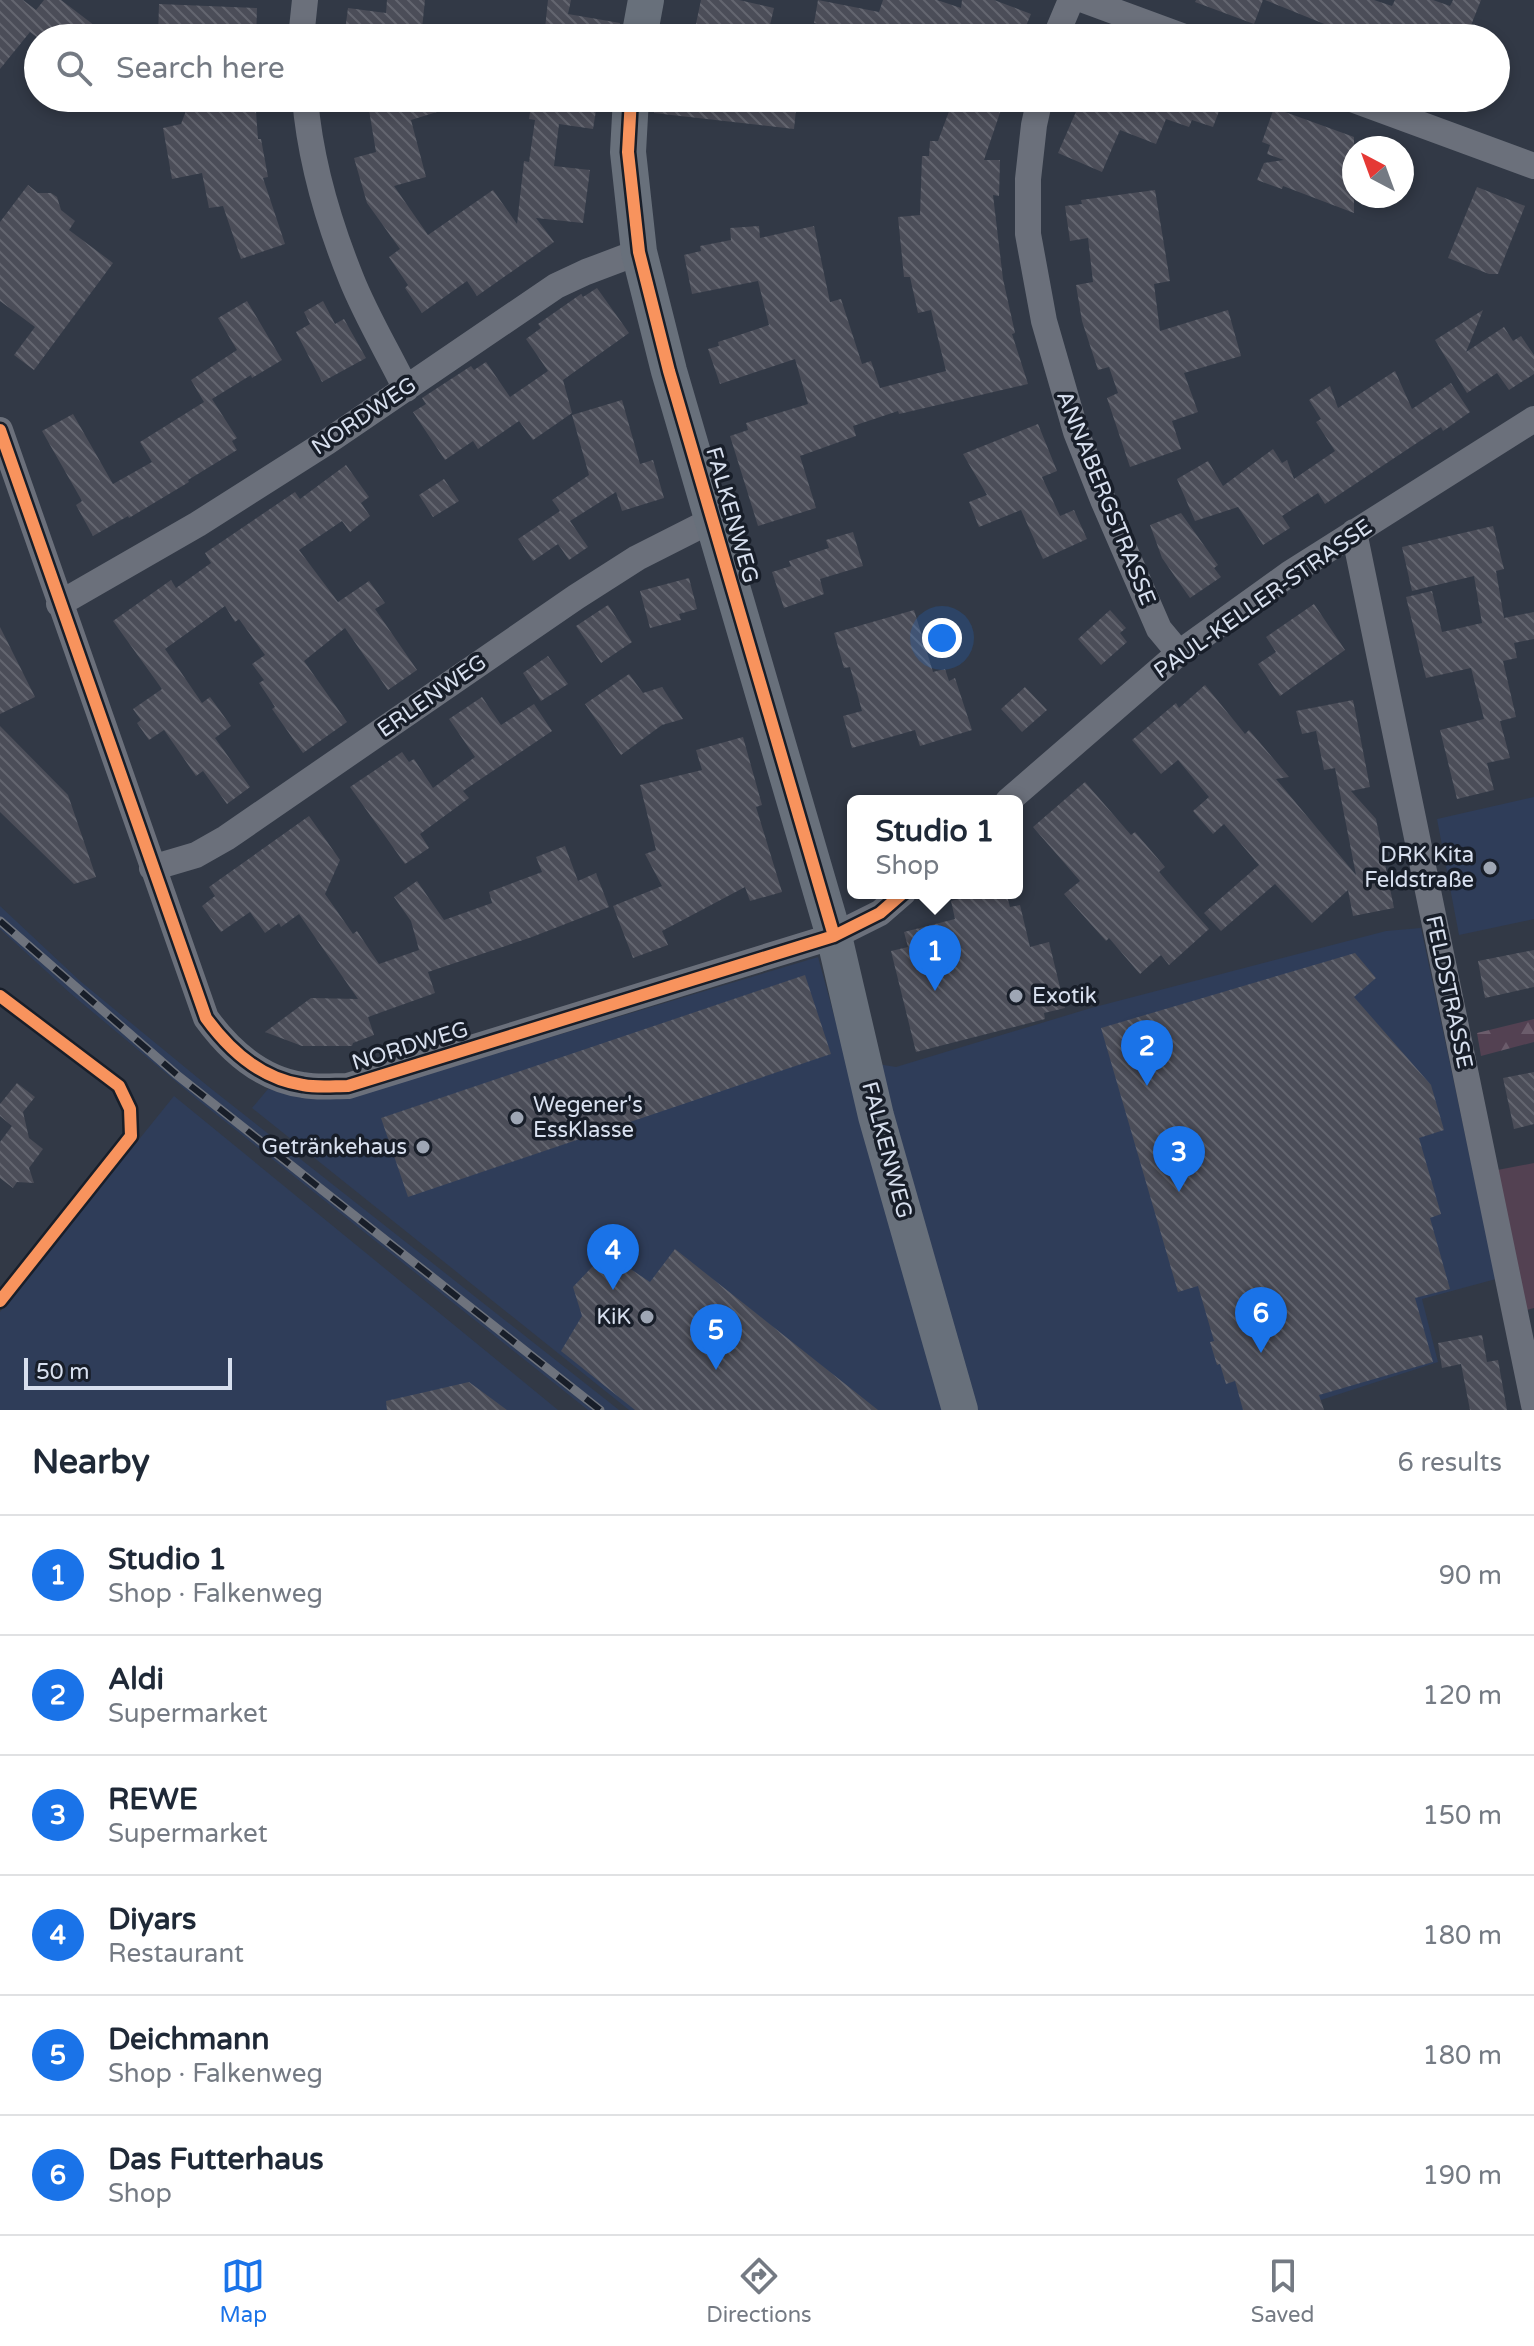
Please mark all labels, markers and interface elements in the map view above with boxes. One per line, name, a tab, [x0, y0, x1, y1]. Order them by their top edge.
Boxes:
search box	[24, 24, 1510, 112]
icon: search	[52, 46, 96, 90]
text: Search here	[116, 50, 285, 87]
north arrow	[1342, 136, 1414, 208]
street label: NORDWEG	[307, 372, 421, 460]
street label: ANNABERGSTRASSE	[1051, 387, 1161, 609]
street label: FALKENWEG	[700, 444, 764, 586]
street label: PAUL-KELLER-STRASSE	[1149, 514, 1377, 684]
your location	[922, 618, 962, 658]
street label: ERLENWEG	[373, 649, 491, 743]
popup	[847, 795, 1023, 899]
text: Studio 1	[876, 813, 994, 850]
place label: DRK Kita Feldstraße	[1364, 842, 1474, 893]
text: Shop	[876, 850, 939, 881]
marker: DRK Kita Feldstraße	[1481, 859, 1499, 877]
street label: FELDSTRASSE	[1420, 913, 1478, 1071]
pin: 1	[909, 925, 961, 991]
place label: Exotik	[1032, 983, 1097, 1009]
marker: Exotik	[1007, 987, 1025, 1005]
street label: NORDWEG	[349, 1016, 471, 1076]
pin: 2	[1121, 1020, 1173, 1086]
street label: FALKENWEG	[856, 1079, 918, 1221]
place label: Wegener's EssKlasse	[533, 1092, 643, 1143]
marker: Wegener's EssKlasse	[508, 1109, 526, 1127]
pin: 3	[1153, 1126, 1205, 1192]
place label: Getränkehaus	[261, 1134, 407, 1160]
marker: Getränkehaus	[414, 1138, 432, 1156]
pin: 4	[587, 1224, 639, 1290]
pin: 6	[1235, 1287, 1287, 1353]
place label: KiK	[596, 1304, 631, 1330]
pin: 5	[690, 1304, 742, 1370]
marker: KiK	[638, 1308, 656, 1326]
scale bar	[24, 1354, 232, 1390]
text: 50 m	[36, 1359, 90, 1385]
text: Nearby	[32, 1442, 150, 1483]
text: 6 results	[1397, 1447, 1502, 1478]
text: Studio 1	[108, 1541, 227, 1578]
text: 1	[50, 1560, 66, 1591]
text: 90 m	[1439, 1560, 1502, 1591]
text: Shop · Falkenweg	[108, 1578, 323, 1609]
text: Aldi	[108, 1661, 164, 1698]
text: 2	[50, 1680, 66, 1711]
text: 120 m	[1422, 1680, 1502, 1711]
text: Supermarket	[108, 1698, 268, 1729]
text: REWE	[108, 1781, 198, 1818]
text: 3	[50, 1800, 66, 1831]
text: 150 m	[1422, 1800, 1502, 1831]
text: Supermarket	[108, 1818, 268, 1849]
text: Diyars	[108, 1901, 196, 1938]
text: 4	[50, 1920, 66, 1951]
text: 180 m	[1422, 1920, 1502, 1951]
text: Restaurant	[108, 1938, 244, 1969]
text: Deichmann	[108, 2021, 270, 2058]
text: 5	[50, 2040, 66, 2071]
text: 180 m	[1422, 2040, 1502, 2071]
text: Shop · Falkenweg	[108, 2058, 323, 2089]
text: Das Futterhaus	[108, 2141, 324, 2178]
text: 6	[50, 2160, 66, 2191]
text: 190 m	[1422, 2160, 1502, 2191]
text: Shop	[108, 2178, 172, 2209]
tab: Map	[220, 2254, 267, 2328]
tab: Directions	[706, 2254, 812, 2328]
tab: Saved	[1251, 2254, 1314, 2328]

